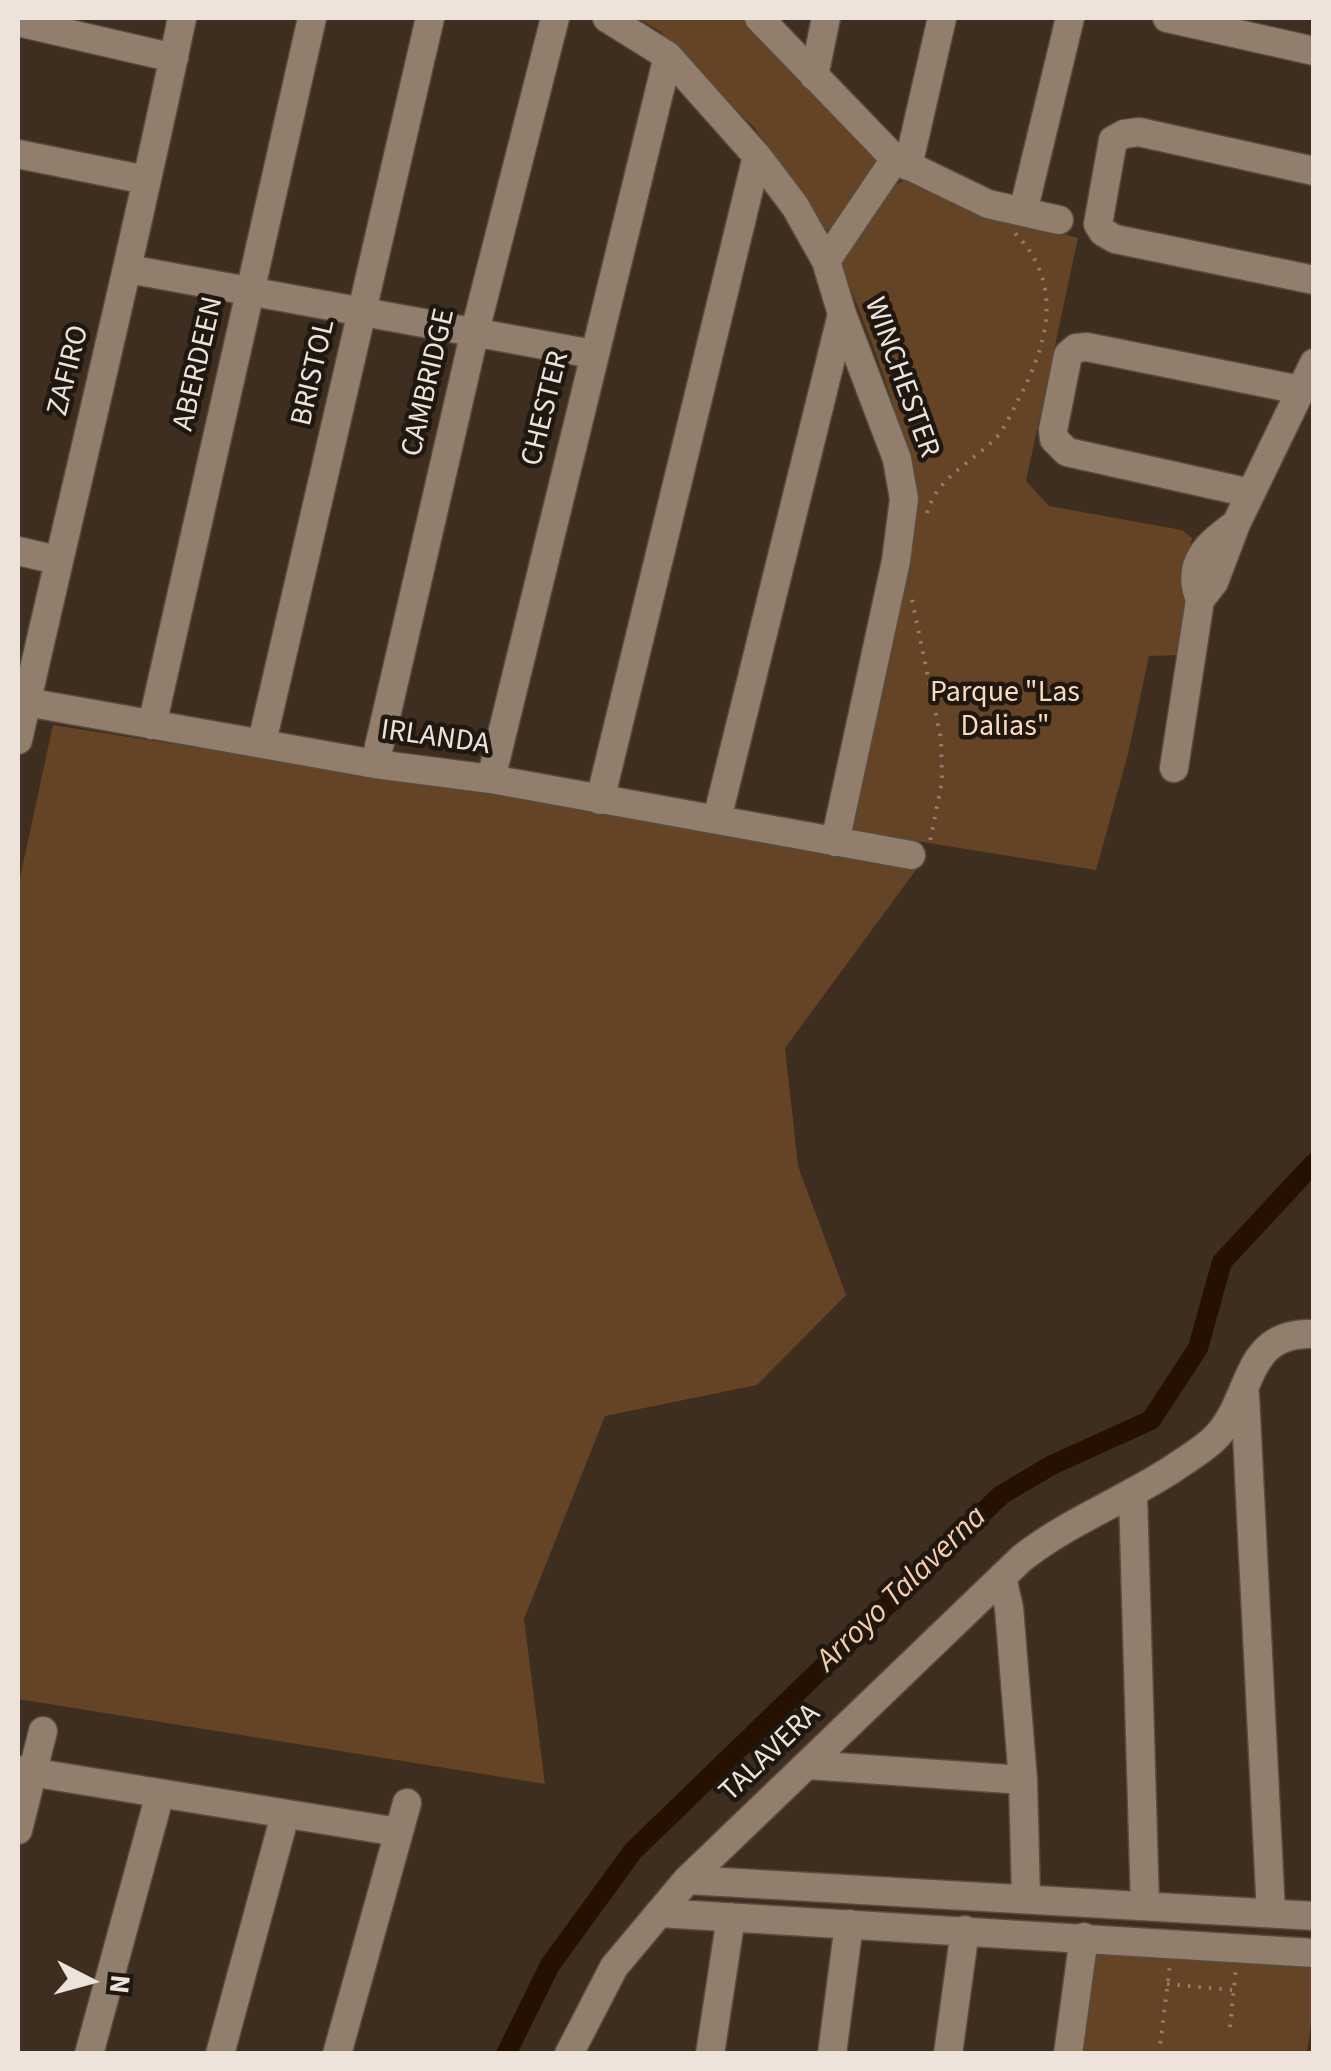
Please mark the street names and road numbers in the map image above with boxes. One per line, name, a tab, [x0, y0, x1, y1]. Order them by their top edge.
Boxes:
street label: WINCHESTER	[854, 293, 946, 463]
street label: ABERDEEN	[167, 294, 233, 434]
street label: CAMBRIDGE	[396, 306, 464, 460]
street label: BRISTOL	[285, 316, 345, 430]
street label: ZAFIRO	[41, 322, 99, 420]
street label: CHESTER	[515, 348, 579, 470]
street label: IRLANDA	[378, 714, 492, 764]
street label: TALAVERA	[713, 1697, 829, 1811]

